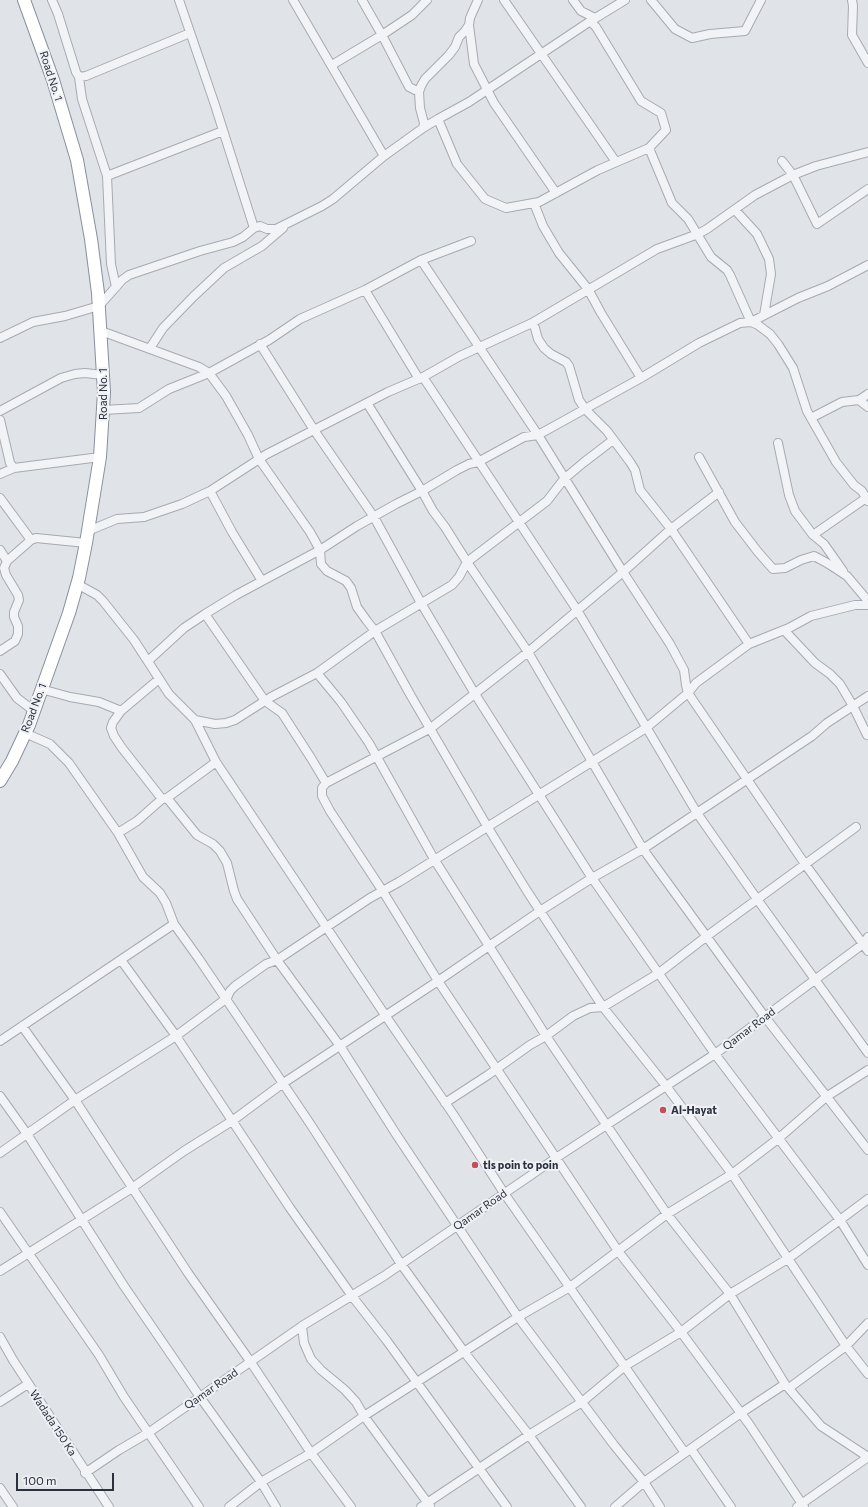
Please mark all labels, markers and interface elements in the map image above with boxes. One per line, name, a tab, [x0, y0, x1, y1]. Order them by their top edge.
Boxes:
street label: Road No. 1	[37, 49, 65, 103]
street label: Road No. 1	[96, 368, 110, 420]
street label: Road No. 1	[19, 681, 49, 735]
street label: Qamar Road	[720, 1005, 778, 1053]
place label: Al-Hayat	[671, 1103, 717, 1117]
marker: Al-Hayat	[658, 1105, 668, 1115]
place label: tls poin to poin	[483, 1158, 558, 1172]
marker: tls poin to poin	[470, 1160, 480, 1170]
street label: Qamar Road	[451, 1187, 509, 1233]
street label: Qamar Road	[182, 1366, 240, 1412]
street label: Wadada 150 Ka	[27, 1387, 79, 1459]
scale bar	[18, 1465, 116, 1491]
text: 100 m	[23, 1473, 57, 1487]

